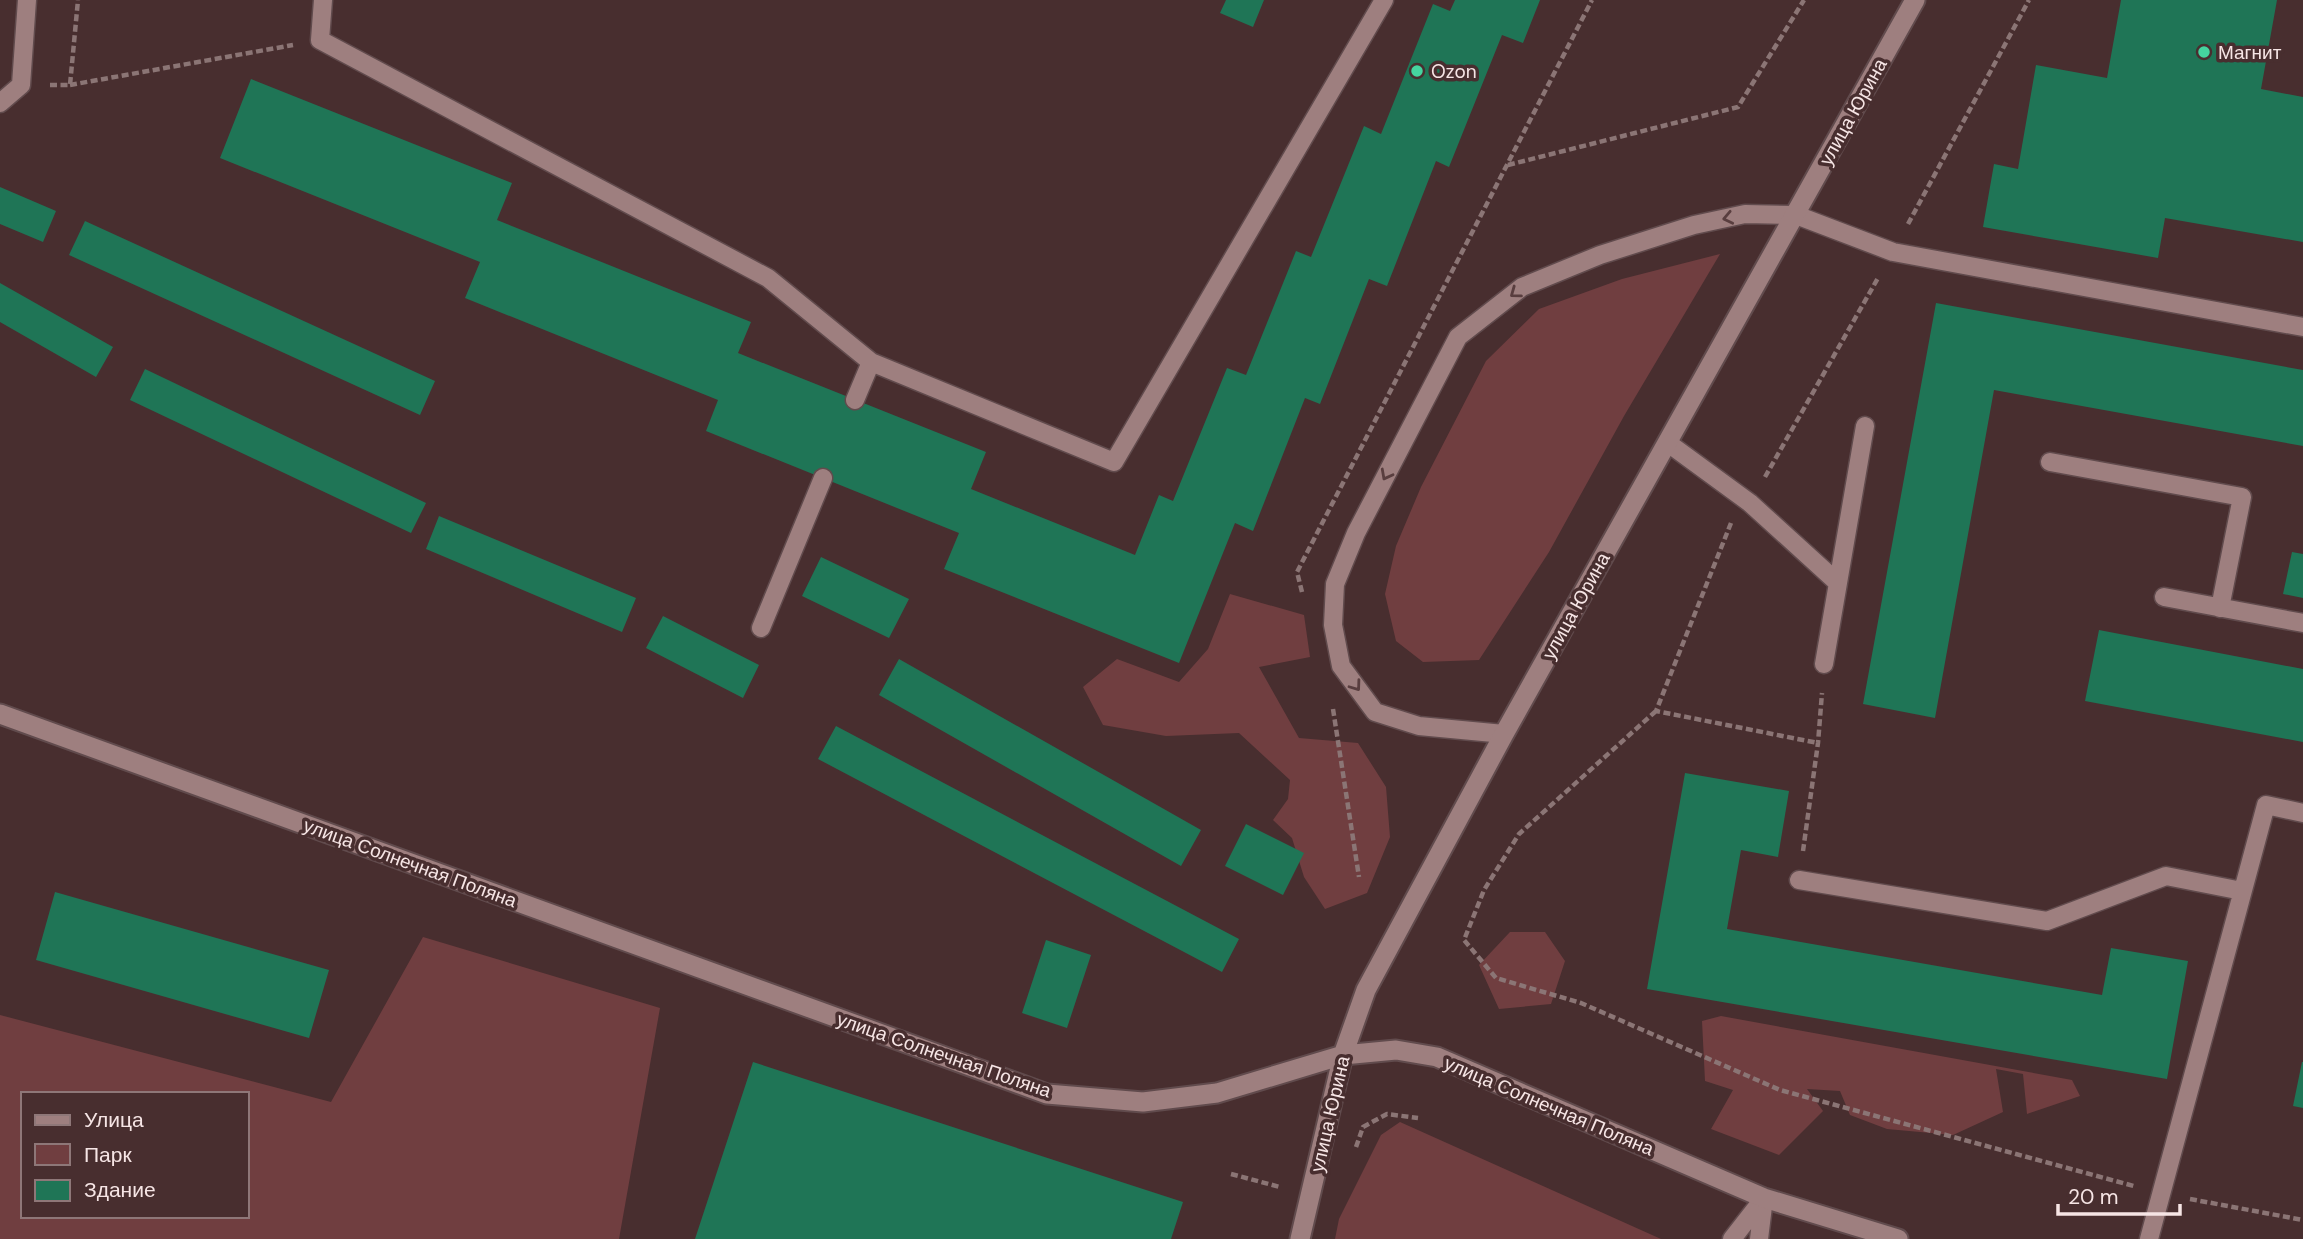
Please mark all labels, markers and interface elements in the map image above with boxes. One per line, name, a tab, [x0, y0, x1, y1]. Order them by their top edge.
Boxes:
place label: Магнит	[2218, 40, 2282, 65]
marker: Магнит	[2196, 44, 2212, 60]
street label: улица Юрина	[1813, 54, 1893, 170]
place label: Ozon	[1431, 59, 1477, 84]
marker: Ozon	[1409, 63, 1425, 79]
one-way arrow	[1722, 209, 1734, 224]
one-way arrow	[1510, 285, 1522, 298]
one-way arrow	[1380, 468, 1394, 481]
street label: улица Юрина	[1536, 548, 1616, 664]
one-way arrow	[1347, 678, 1360, 691]
street label: улица Солнечная Поляна	[300, 813, 520, 913]
street label: улица Солнечная Поляна	[833, 1007, 1055, 1104]
street label: улица Солнечная Поляна	[1440, 1050, 1658, 1162]
street label: улица Юрина	[1304, 1053, 1356, 1175]
legend	[21, 1092, 248, 1218]
text: Улица	[84, 1106, 144, 1134]
text: Парк	[84, 1141, 132, 1169]
scale bar	[2058, 1172, 2180, 1216]
text: Здание	[84, 1176, 156, 1204]
text: 20 m	[2068, 1183, 2119, 1211]

